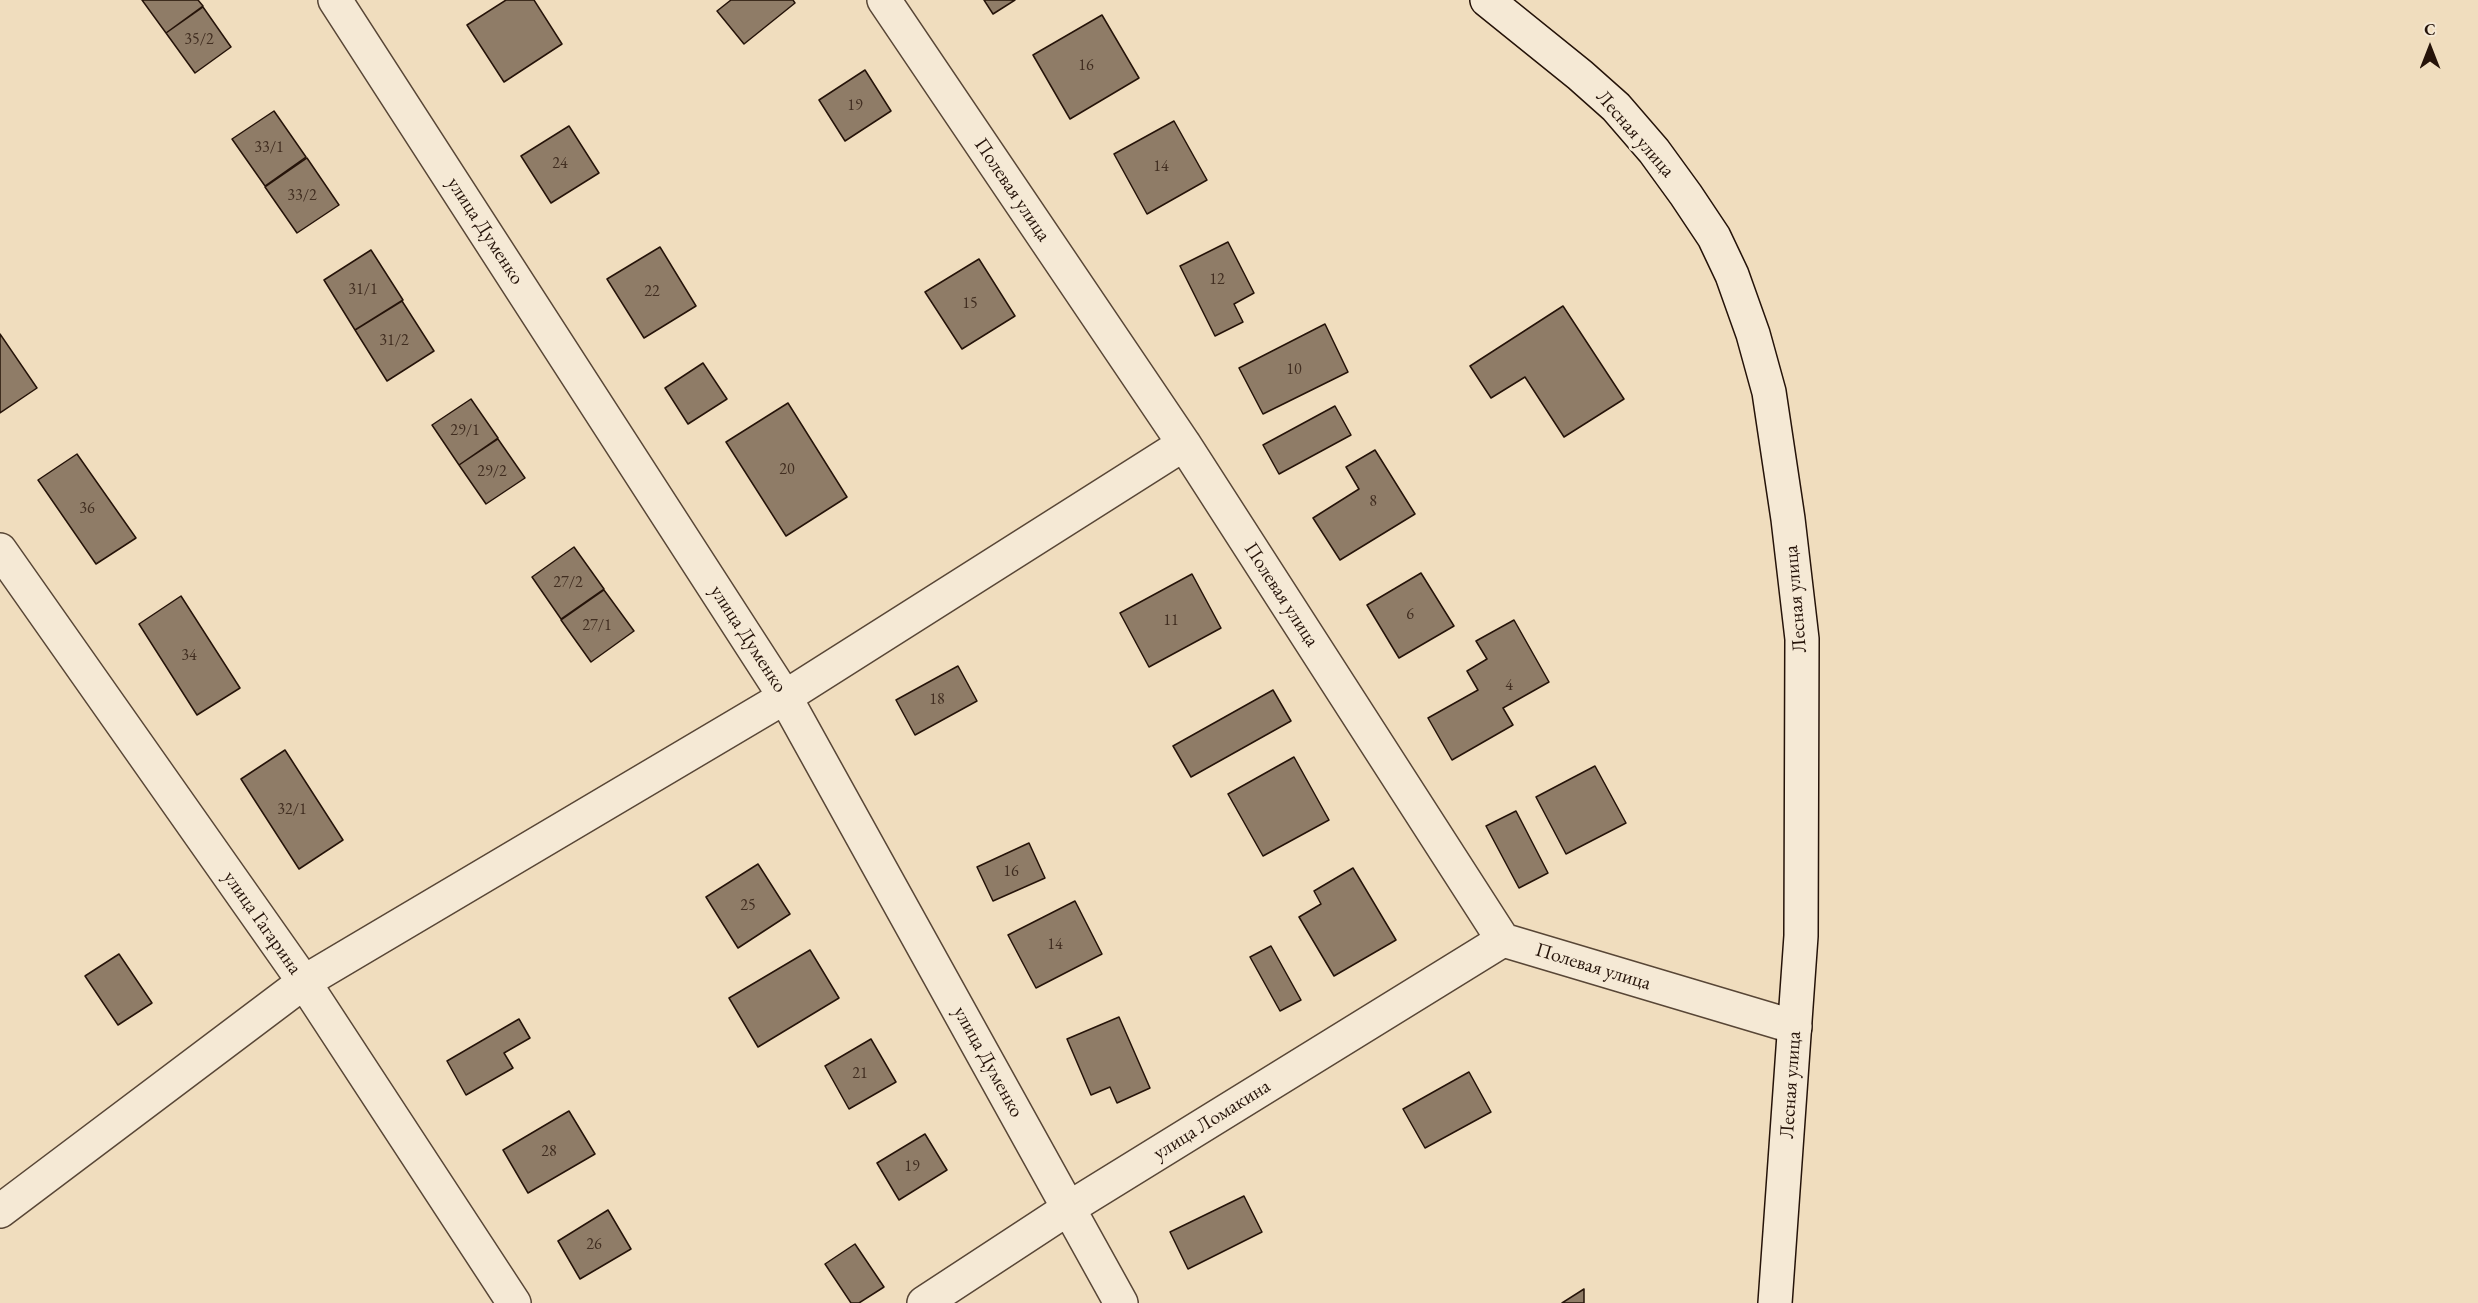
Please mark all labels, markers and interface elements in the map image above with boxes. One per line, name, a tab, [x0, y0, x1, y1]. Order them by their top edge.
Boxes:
north arrow	[2400, 18, 2460, 78]
text: С	[2424, 19, 2436, 40]
house number: 35/2	[184, 30, 214, 50]
house number: 16	[1078, 56, 1094, 76]
street label: Лесная улица	[1591, 85, 1679, 183]
house number: 19	[847, 96, 863, 116]
street label: Полевая улица	[969, 134, 1055, 246]
house number: 33/1	[254, 138, 284, 158]
house number: 24	[552, 154, 568, 174]
house number: 14	[1153, 157, 1169, 177]
street label: улица Думенко	[441, 173, 529, 289]
house number: 33/2	[287, 186, 317, 206]
house number: 12	[1209, 270, 1225, 290]
house number: 31/1	[348, 280, 378, 300]
house number: 22	[644, 282, 660, 302]
house number: 15	[962, 294, 978, 314]
house number: 31/2	[379, 331, 409, 351]
house number: 10	[1286, 360, 1302, 380]
house number: 29/1	[450, 421, 480, 441]
house number: 20	[779, 460, 795, 480]
house number: 29/2	[477, 462, 507, 482]
house number: 8	[1369, 492, 1377, 512]
house number: 36	[79, 499, 95, 519]
street label: Полевая улица	[1238, 538, 1324, 652]
street label: Лесная улица	[1779, 544, 1813, 654]
house number: 27/2	[553, 573, 583, 593]
street label: улица Думенко	[704, 581, 792, 697]
house number: 6	[1406, 605, 1414, 625]
house number: 11	[1163, 611, 1179, 631]
house number: 27/1	[582, 616, 612, 636]
house number: 34	[181, 646, 197, 666]
house number: 4	[1505, 676, 1513, 696]
house number: 18	[929, 690, 945, 710]
house number: 32/1	[277, 800, 307, 820]
house number: 16	[1003, 862, 1019, 882]
street label: улица Гагарина	[217, 866, 307, 980]
house number: 25	[740, 896, 756, 916]
house number: 14	[1047, 935, 1063, 955]
street label: Полевая улица	[1532, 938, 1654, 996]
street label: улица Думенко	[948, 1002, 1028, 1122]
street label: Лесная улица	[1775, 1030, 1807, 1140]
house number: 21	[852, 1064, 868, 1084]
street label: улица Ломакина	[1149, 1074, 1275, 1166]
house number: 28	[541, 1142, 557, 1162]
house number: 19	[904, 1157, 920, 1177]
house number: 26	[586, 1235, 602, 1255]

